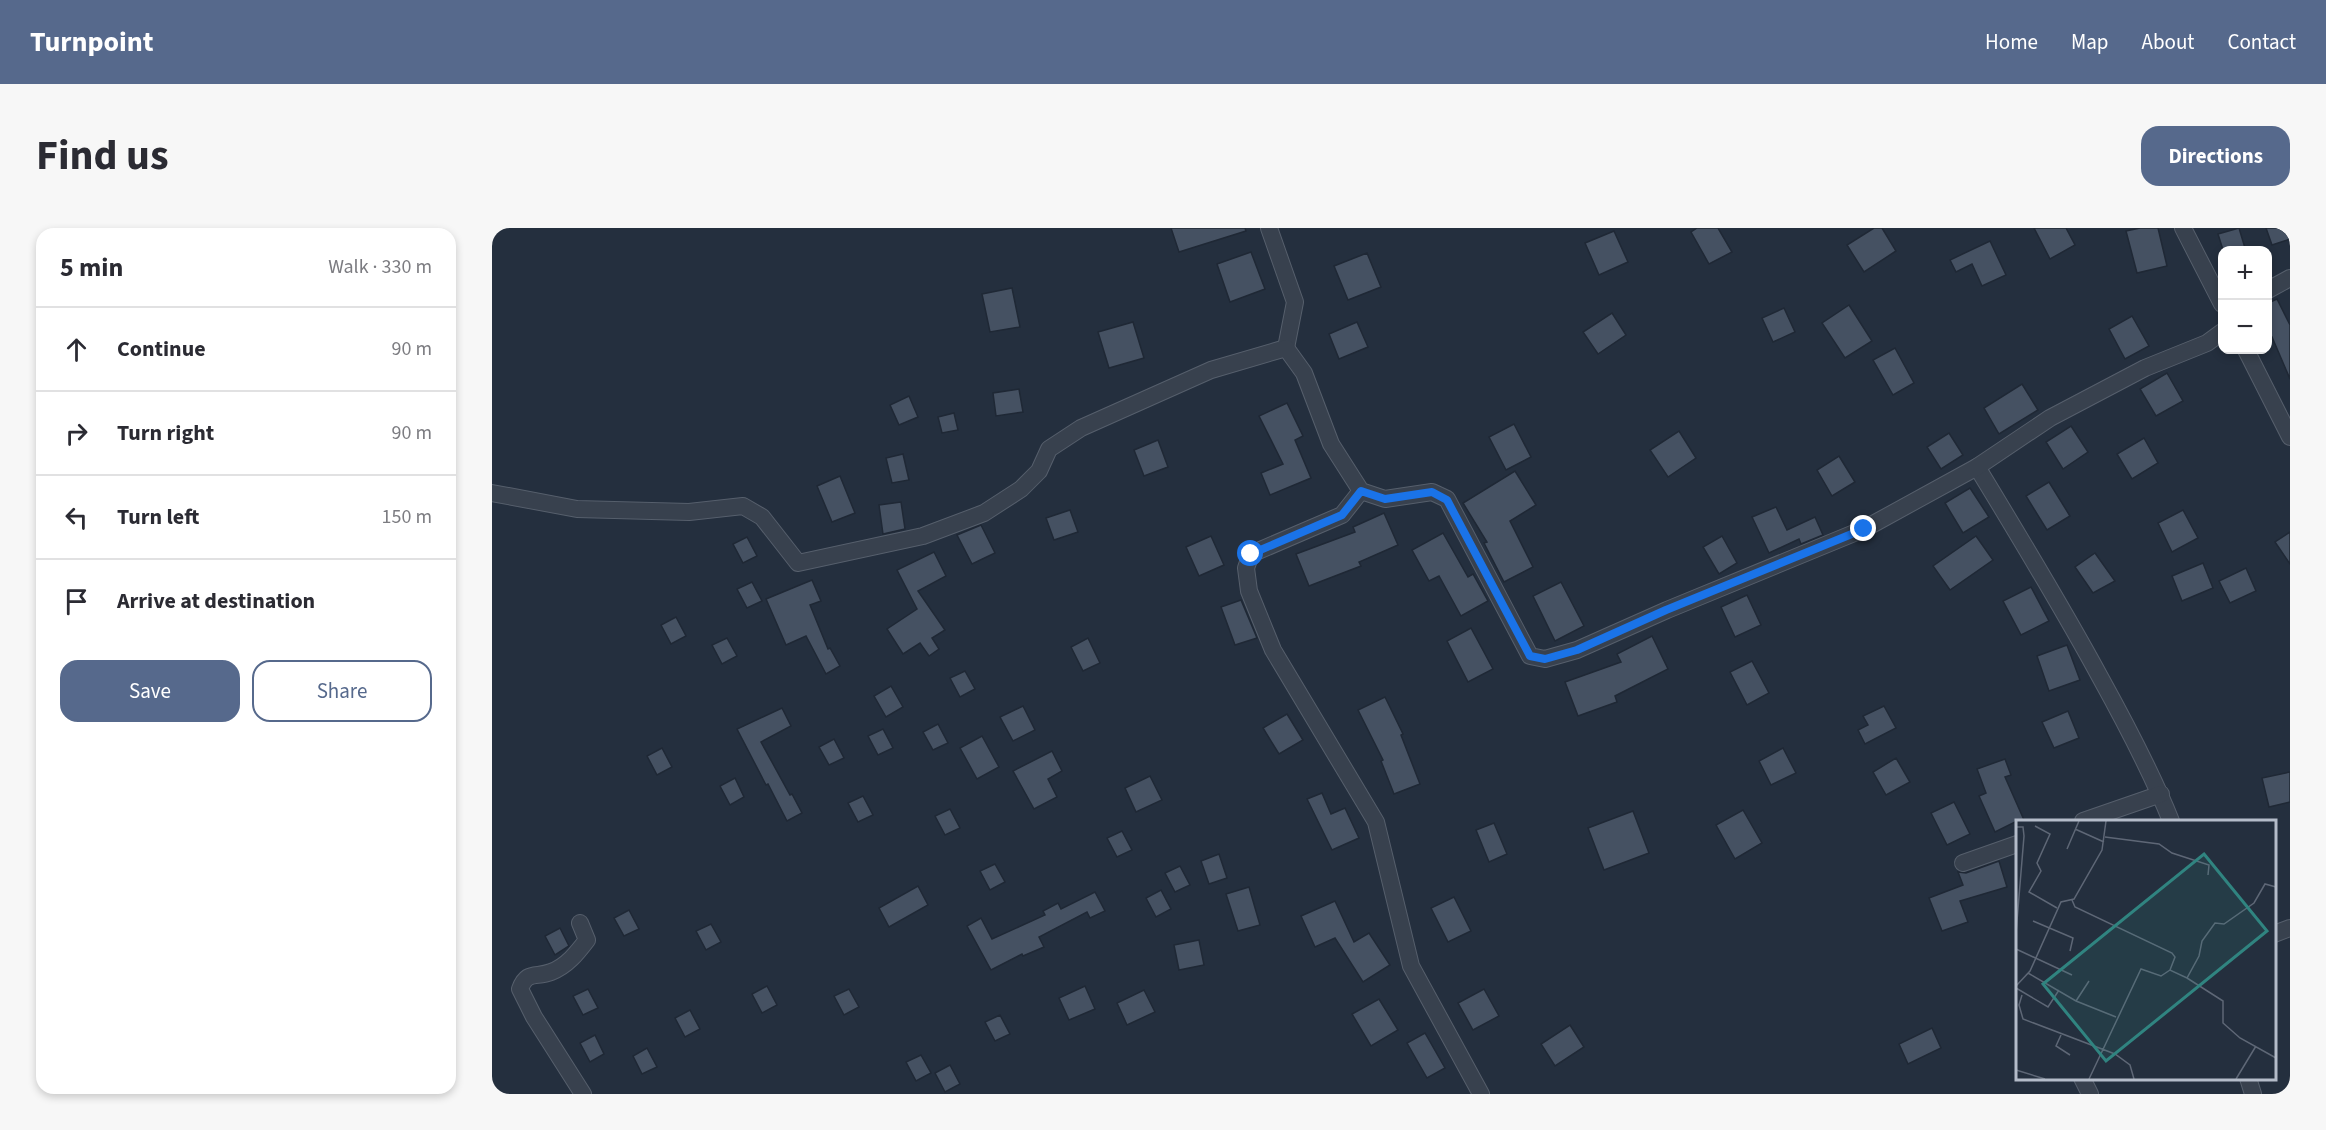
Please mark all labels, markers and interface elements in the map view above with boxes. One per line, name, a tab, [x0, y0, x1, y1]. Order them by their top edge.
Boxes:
text: Turnpoint	[30, 22, 154, 62]
text: Home	[1985, 27, 2038, 57]
text: Map	[2071, 27, 2109, 57]
text: About	[2142, 27, 2194, 57]
text: Contact	[2227, 27, 2296, 57]
text: Find us	[36, 126, 169, 186]
button: Directions	[2141, 126, 2290, 186]
map controls	[2218, 246, 2272, 354]
button: +	[2218, 246, 2272, 300]
text: 5 min	[60, 249, 123, 286]
text: Walk · 330 m	[328, 253, 432, 281]
button: −	[2218, 300, 2272, 354]
icon: ahead	[60, 333, 93, 366]
text: Continue	[117, 333, 206, 365]
text: 90 m	[392, 335, 432, 363]
icon: right	[60, 417, 93, 450]
text: Turn right	[117, 417, 214, 449]
text: 90 m	[392, 419, 432, 447]
icon: left	[60, 501, 93, 534]
text: Turn left	[117, 501, 199, 533]
text: 150 m	[382, 503, 432, 531]
route end	[1850, 515, 1876, 541]
route start	[1237, 540, 1263, 566]
icon: arrive	[60, 585, 93, 618]
text: Arrive at destination	[117, 585, 315, 617]
button: Save	[60, 660, 240, 722]
button: Share	[252, 660, 432, 722]
inset map	[2016, 820, 2275, 1079]

